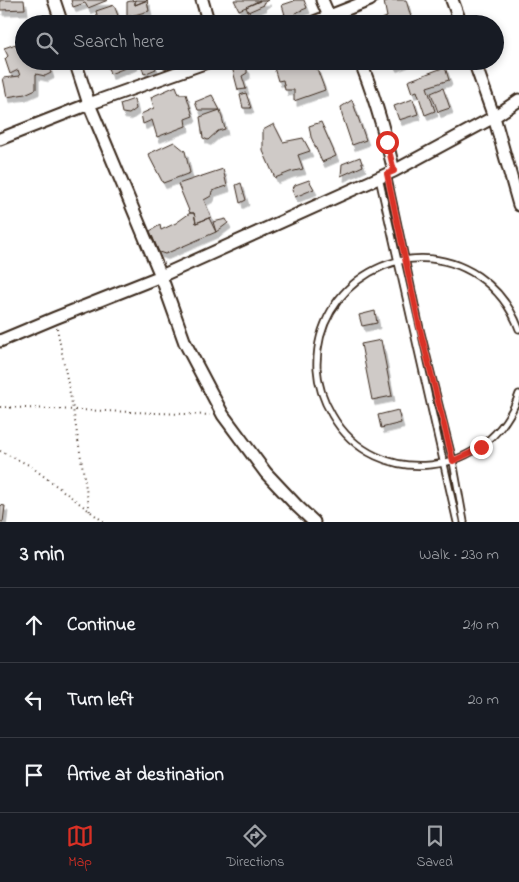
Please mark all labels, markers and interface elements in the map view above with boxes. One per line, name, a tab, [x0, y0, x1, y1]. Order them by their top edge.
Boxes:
search box	[15, 15, 504, 70]
icon: search	[33, 29, 61, 57]
text: Search here	[73, 29, 164, 56]
route start	[376, 131, 399, 154]
route end	[470, 436, 493, 459]
text: 3 min	[20, 540, 64, 570]
text: Walk · 230 m	[419, 543, 499, 567]
icon: ahead	[20, 611, 48, 639]
text: Continue	[67, 612, 135, 639]
text: 210 m	[463, 613, 499, 637]
icon: left	[20, 686, 48, 714]
text: Turn left	[67, 687, 134, 714]
text: 20 m	[468, 688, 499, 712]
icon: arrive	[20, 761, 48, 789]
text: Arrive at destination	[67, 762, 224, 789]
tab: Map	[66, 822, 94, 873]
tab: Directions	[226, 822, 284, 873]
tab: Saved	[416, 822, 453, 873]

